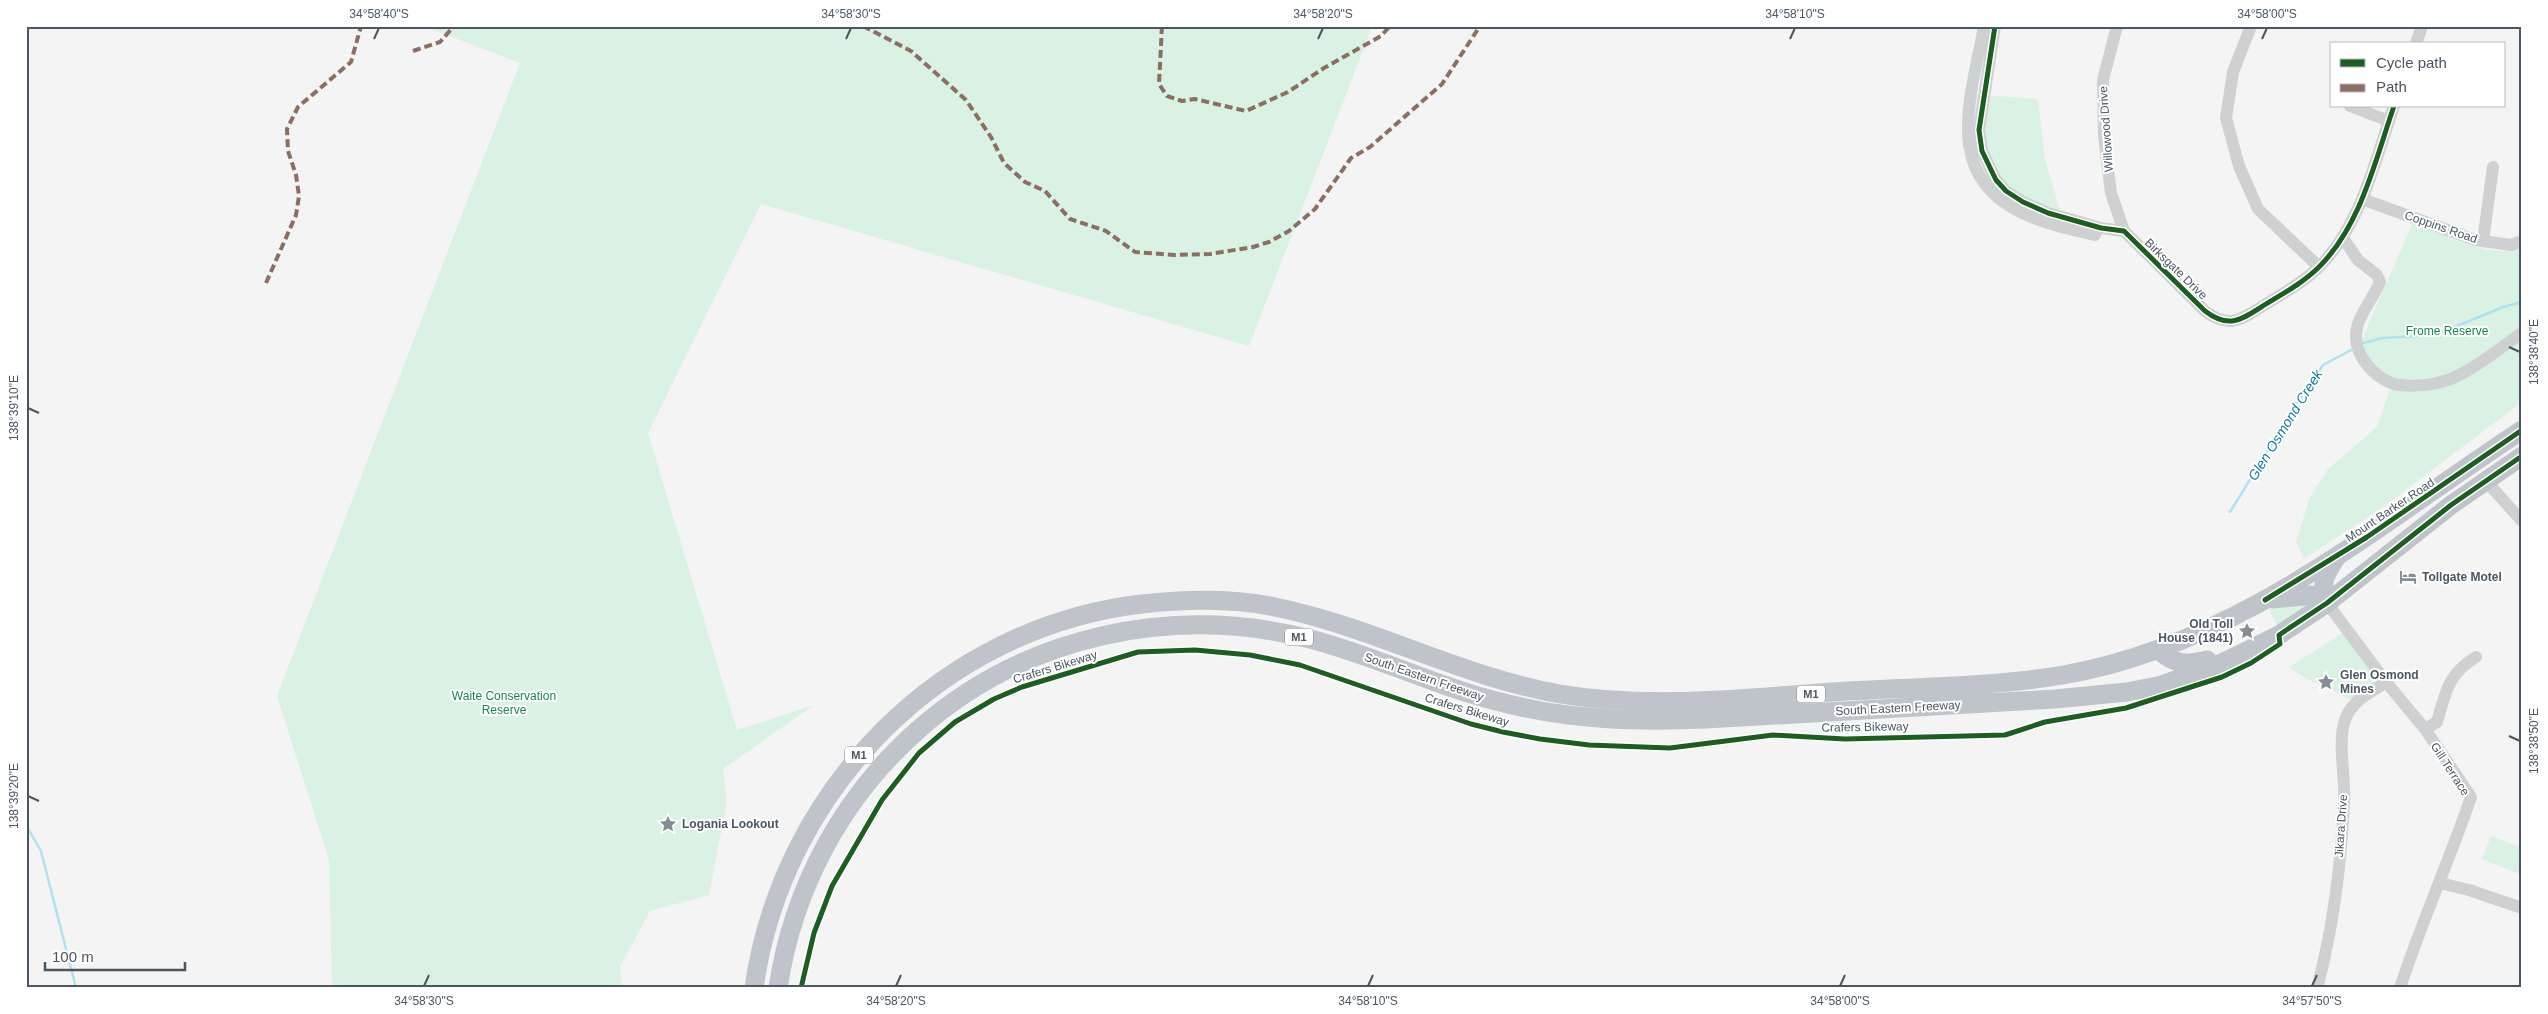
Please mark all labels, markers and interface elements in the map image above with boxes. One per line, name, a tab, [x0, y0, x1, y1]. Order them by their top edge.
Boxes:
text: 34°58'40"S	[349, 7, 409, 21]
text: 34°58'30"S	[821, 7, 881, 21]
text: 34°58'20"S	[1293, 7, 1353, 21]
text: 34°58'10"S	[1765, 7, 1825, 21]
text: 34°58'00"S	[2237, 7, 2297, 21]
legend	[2330, 42, 2506, 108]
text: Cycle path	[2376, 54, 2447, 71]
text: Path	[2376, 78, 2407, 95]
street label: Willowood Drive	[2096, 85, 2116, 172]
street label: Coppins Road	[2403, 208, 2479, 246]
street label: Birksgate Drive	[2142, 236, 2210, 303]
text: 138°38'40"E	[2527, 319, 2541, 385]
park label: Frome Reserve	[2406, 324, 2489, 338]
water label: Glen Osmond Creek	[2244, 366, 2326, 483]
text: 138°39'10"E	[7, 375, 21, 441]
street label: Mount Barker Road	[2343, 475, 2437, 545]
hotel icon: Tollgate Motel	[2398, 567, 2418, 587]
place label: Tollgate Motel	[2422, 570, 2502, 584]
place label: Old Toll House (1841)	[2158, 617, 2233, 645]
place icon: Old Toll House (1841)	[2237, 621, 2257, 641]
road number: M1	[1285, 628, 1313, 646]
street label: Crafers Bikeway	[1011, 648, 1099, 686]
street label: South Eastern Freeway	[1362, 650, 1486, 704]
place label: Glen Osmond Mines	[2340, 668, 2419, 696]
place icon: Glen Osmond Mines	[2316, 672, 2336, 692]
road number: M1	[1797, 686, 1825, 702]
park label: Waite Conservation Reserve	[452, 689, 556, 717]
street label: Crafers Bikeway	[1423, 691, 1511, 729]
street label: South Eastern Freeway	[1835, 698, 1961, 718]
text: 138°38'50"E	[2527, 708, 2541, 774]
street label: Crafers Bikeway	[1821, 719, 1909, 735]
street label: Gill Terrace	[2428, 740, 2473, 798]
road number: M1	[845, 746, 873, 764]
text: 138°39'20"E	[7, 763, 21, 829]
street label: Jikara Drive	[2332, 794, 2350, 858]
place icon: Logania Lookout	[658, 814, 678, 834]
place label: Logania Lookout	[682, 817, 779, 831]
scale bar	[45, 939, 185, 971]
text: 100 m	[52, 948, 94, 965]
text: 34°58'30"S	[394, 994, 454, 1008]
text: 34°58'20"S	[866, 994, 926, 1008]
text: 34°58'10"S	[1338, 994, 1398, 1008]
text: 34°58'00"S	[1810, 994, 1870, 1008]
text: 34°57'50"S	[2282, 994, 2342, 1008]

